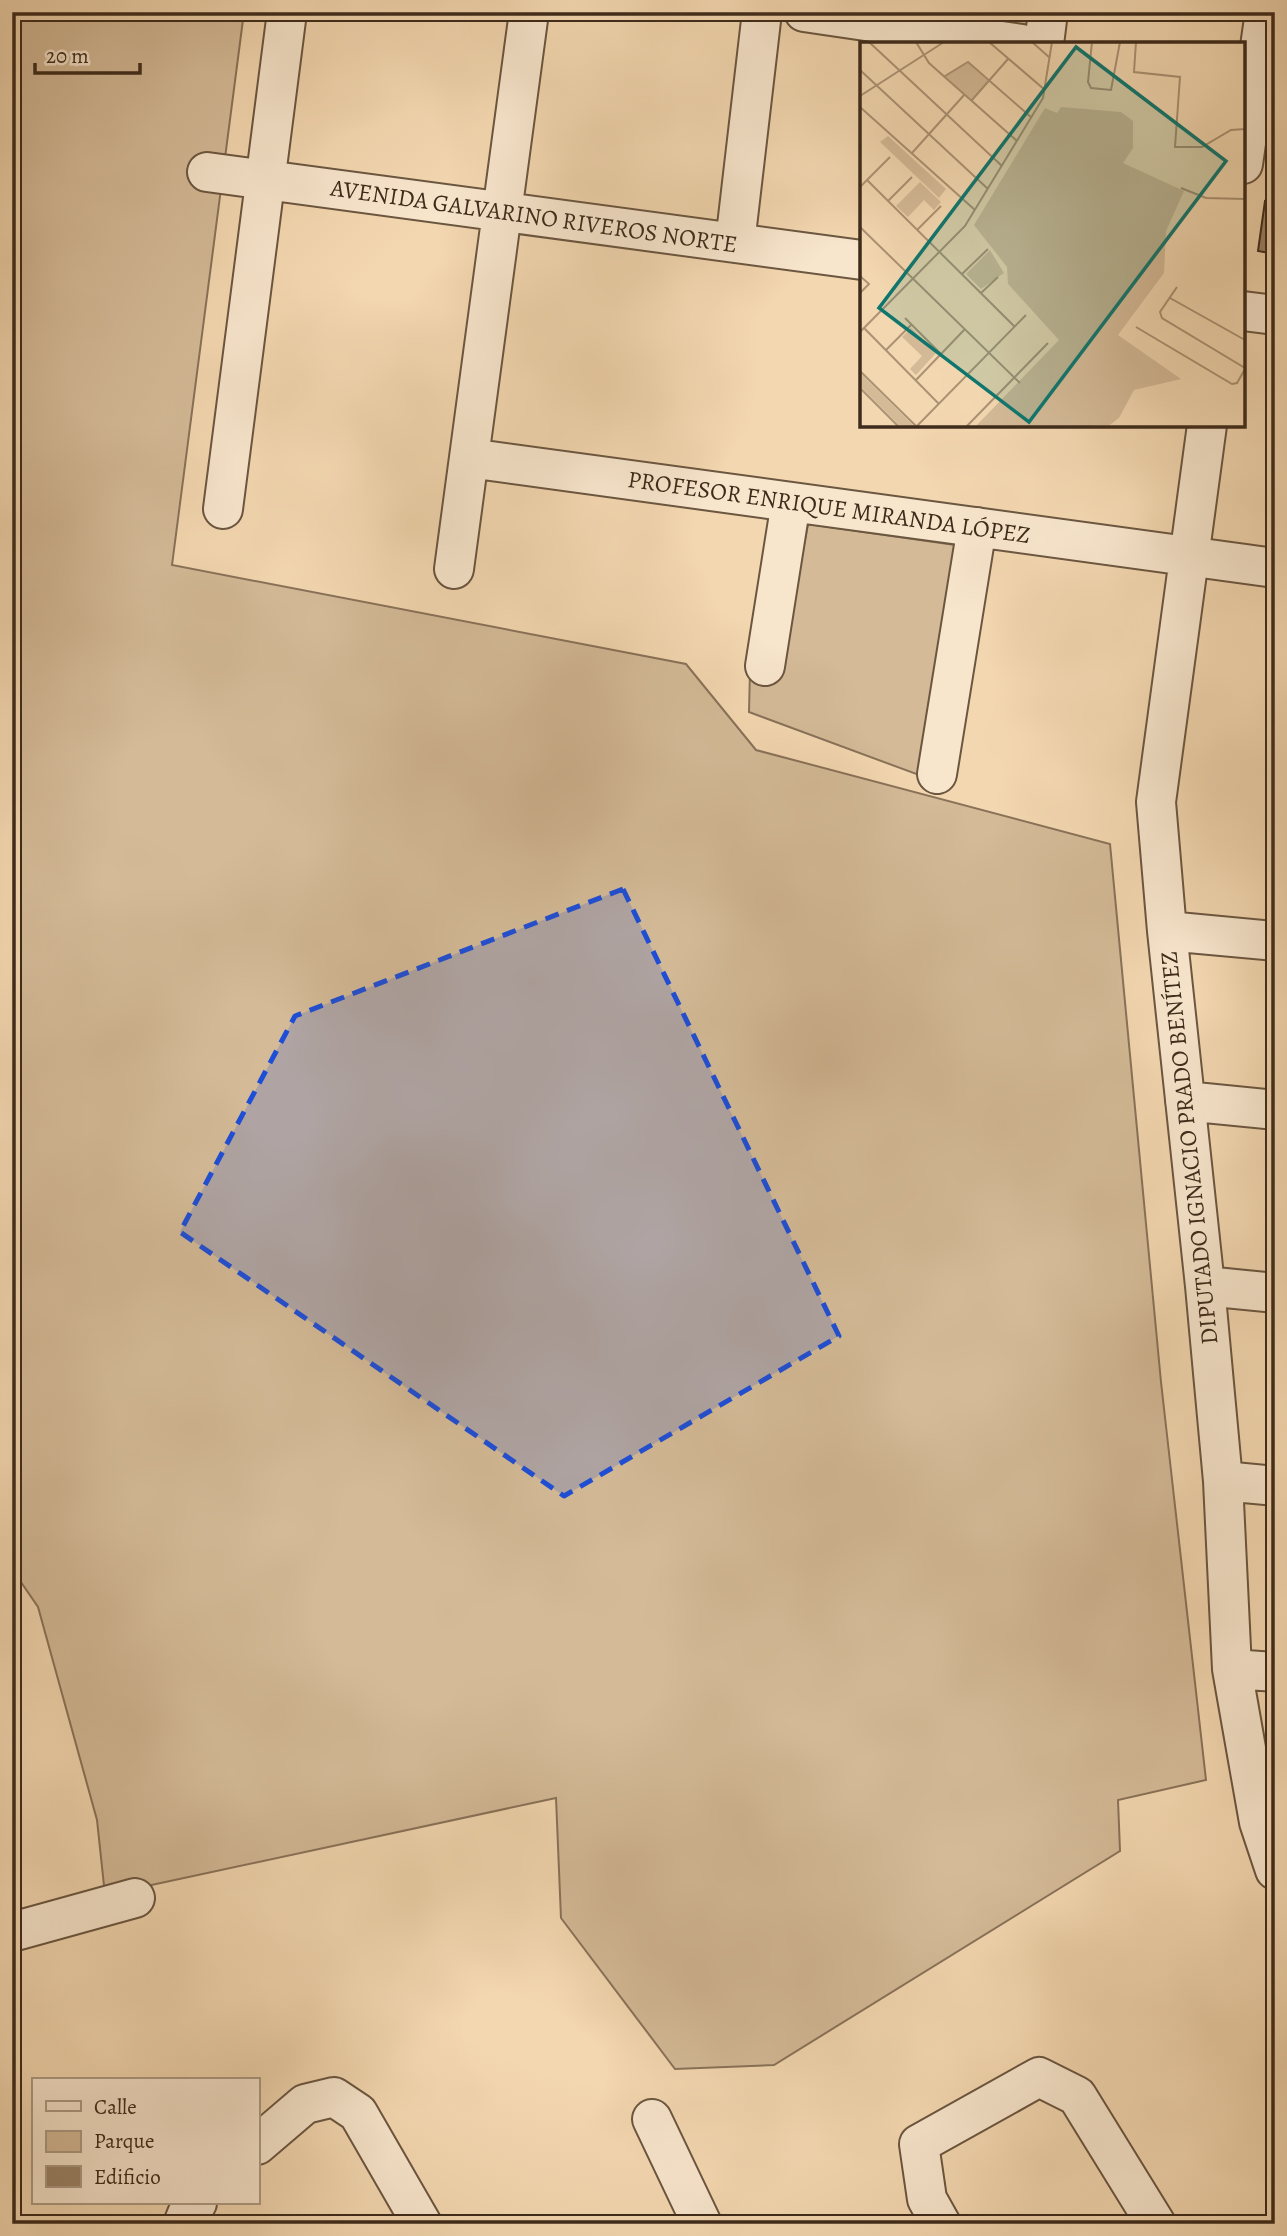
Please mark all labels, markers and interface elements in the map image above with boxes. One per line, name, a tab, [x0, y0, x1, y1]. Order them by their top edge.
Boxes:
scale bar	[35, 32, 140, 76]
text: 20 m	[46, 42, 89, 70]
inset map	[860, 42, 1245, 427]
street label: AVENIDA GALVARINO RIVEROS NORTE	[328, 171, 739, 260]
street label: PROFESOR ENRIQUE MIRANDA LÓPEZ	[626, 463, 1032, 551]
street label: DIPUTADO IGNACIO PRADO BENÍTEZ	[1152, 950, 1226, 1346]
legend	[32, 2078, 259, 2204]
text: Calle	[94, 2093, 137, 2121]
text: Parque	[94, 2127, 154, 2155]
text: Edificio	[94, 2163, 161, 2191]

